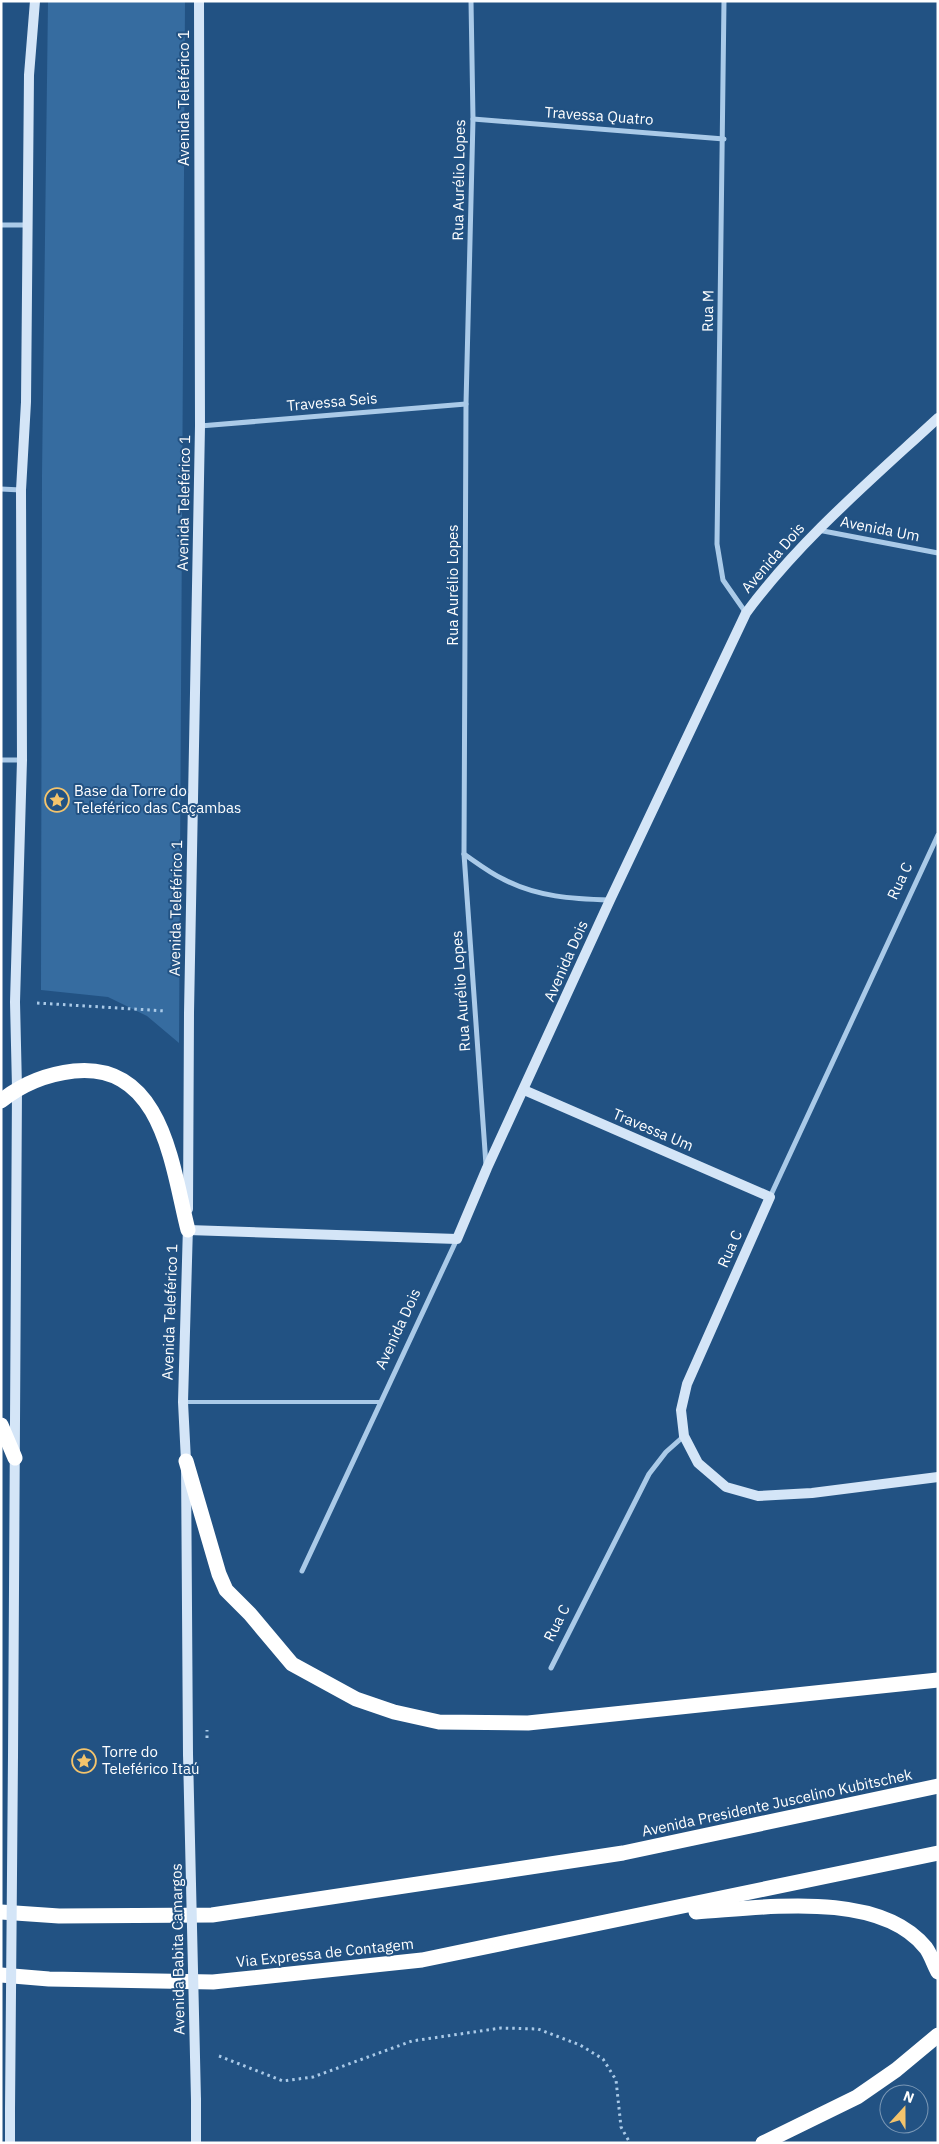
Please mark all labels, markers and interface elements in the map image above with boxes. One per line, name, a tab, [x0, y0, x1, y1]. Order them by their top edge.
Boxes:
street label: Avenida Teleférico 1	[174, 30, 193, 166]
street label: Travessa Quatro	[544, 102, 654, 129]
street label: Rua Aurélio Lopes	[448, 119, 469, 241]
street label: Rua M	[698, 290, 717, 332]
street label: Travessa Seis	[286, 388, 378, 415]
street label: Avenida Teleférico 1	[173, 435, 194, 571]
street label: Avenida Um	[839, 511, 921, 546]
street label: Avenida Dois	[737, 519, 808, 597]
street label: Rua Aurélio Lopes	[443, 524, 462, 646]
place label: Base da Torre do Teleférico das Caçambas	[74, 781, 241, 817]
place icon: Base da Torre do Teleférico das Caçambas	[44, 787, 70, 813]
street label: Avenida Teleférico 1	[165, 840, 186, 976]
street label: Rua C	[883, 859, 916, 902]
street label: Avenida Dois	[539, 917, 592, 1004]
street label: Rua Aurélio Lopes	[447, 930, 474, 1052]
street label: Travessa Um	[610, 1104, 697, 1155]
street label: Rua C	[713, 1227, 746, 1270]
street label: Avenida Teleférico 1	[158, 1244, 181, 1380]
street label: Avenida Dois	[371, 1285, 425, 1372]
street label: Rua C	[539, 1601, 574, 1644]
place label: Torre do Teleférico Itaú	[102, 1742, 200, 1778]
place icon: Torre do Teleférico Itaú	[71, 1748, 97, 1774]
street label: Avenida Presidente Juscelino Kubitschek	[640, 1765, 914, 1840]
street label: Avenida Babita Camargos	[167, 1863, 188, 2035]
street label: Via Expressa de Contagem	[235, 1934, 415, 1971]
north arrow	[879, 2084, 929, 2134]
text: N	[901, 2087, 917, 2107]

